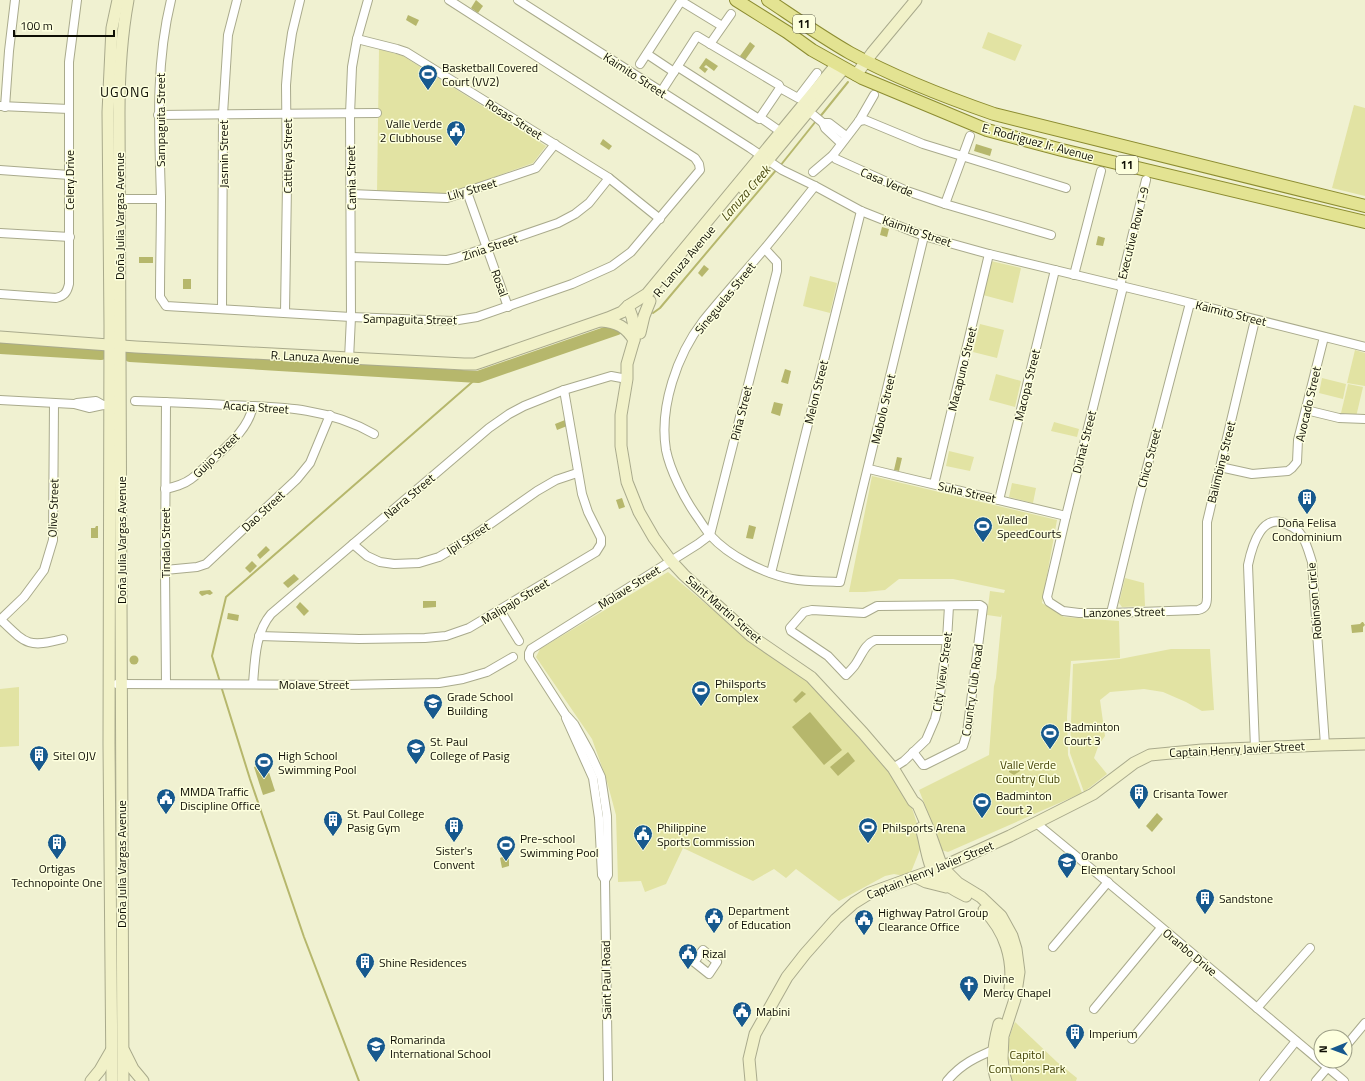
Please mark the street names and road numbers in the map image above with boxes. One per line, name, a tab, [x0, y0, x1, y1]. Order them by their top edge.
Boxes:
road number: 11	[793, 15, 815, 33]
street label: Kaimito Street	[600, 47, 671, 103]
street label: Sampaguita Street	[151, 72, 170, 167]
street label: Rosas Street	[482, 94, 547, 145]
street label: Cattleya Street	[278, 118, 297, 193]
street label: E. Rodriguez Jr. Avenue	[980, 118, 1096, 166]
street label: Jasmin Street	[214, 119, 233, 188]
street label: Camia Street	[341, 145, 361, 211]
street label: Celery Drive	[60, 150, 79, 210]
street label: Doña Julia Vargas Avenue	[110, 152, 129, 280]
road number: 11	[1116, 156, 1138, 174]
street label: Casa Verde	[858, 162, 916, 202]
street label: Lily Street	[445, 173, 500, 205]
street label: Executive Row 1-9	[1112, 184, 1154, 281]
street label: Kaimito Street	[880, 210, 955, 252]
street label: R. Lanuza Avenue	[648, 221, 720, 301]
street label: Zinia Street	[460, 228, 521, 265]
street label: Sineguelas Street	[690, 257, 761, 338]
street label: Rosal	[486, 267, 514, 299]
street label: Kaimito Street	[1194, 295, 1269, 331]
street label: Sampaguita Street	[363, 309, 458, 329]
street label: Macapuno Street	[942, 324, 982, 413]
street label: R. Lanuza Avenue	[270, 345, 360, 369]
street label: Macopa Street	[1009, 346, 1045, 423]
street label: Melon Street	[799, 357, 833, 426]
street label: Avocado Street	[1290, 364, 1326, 443]
street label: Mabolo Street	[866, 371, 900, 446]
street label: Piña Street	[725, 383, 757, 442]
street label: Acacia Street	[223, 395, 290, 419]
street label: Duhat Street	[1067, 408, 1101, 476]
street label: Balimbing Street	[1202, 418, 1241, 505]
street label: Chico Street	[1132, 425, 1166, 490]
street label: Guijo Street	[188, 427, 244, 482]
street label: Narra Street	[379, 468, 439, 523]
street label: Doña Julia Vargas Avenue	[112, 476, 131, 604]
street label: Suha Street	[936, 476, 999, 508]
street label: Olive Street	[42, 478, 64, 538]
street label: Dao Street	[237, 485, 290, 536]
street label: Tindalo Street	[156, 507, 175, 578]
street label: Ipil Street	[443, 516, 494, 559]
street label: Molave Street	[594, 560, 665, 614]
street label: Robinson Circle	[1301, 562, 1327, 640]
street label: Saint Martin Street	[682, 570, 767, 648]
street label: Malipajo Street	[477, 573, 553, 629]
street label: Lanzones Street	[1083, 602, 1166, 622]
street label: City View Street	[927, 630, 957, 713]
street label: Country Club Road	[956, 643, 988, 737]
street label: Molave Street	[279, 675, 350, 694]
street label: Captain Henry Javier Street	[1169, 736, 1306, 762]
street label: Doña Julia Vargas Avenue	[112, 800, 131, 928]
street label: Captain Henry Javier Street	[864, 836, 997, 904]
street label: Oranbo Drive	[1159, 923, 1221, 981]
street label: Saint Paul Road	[596, 940, 616, 1020]

